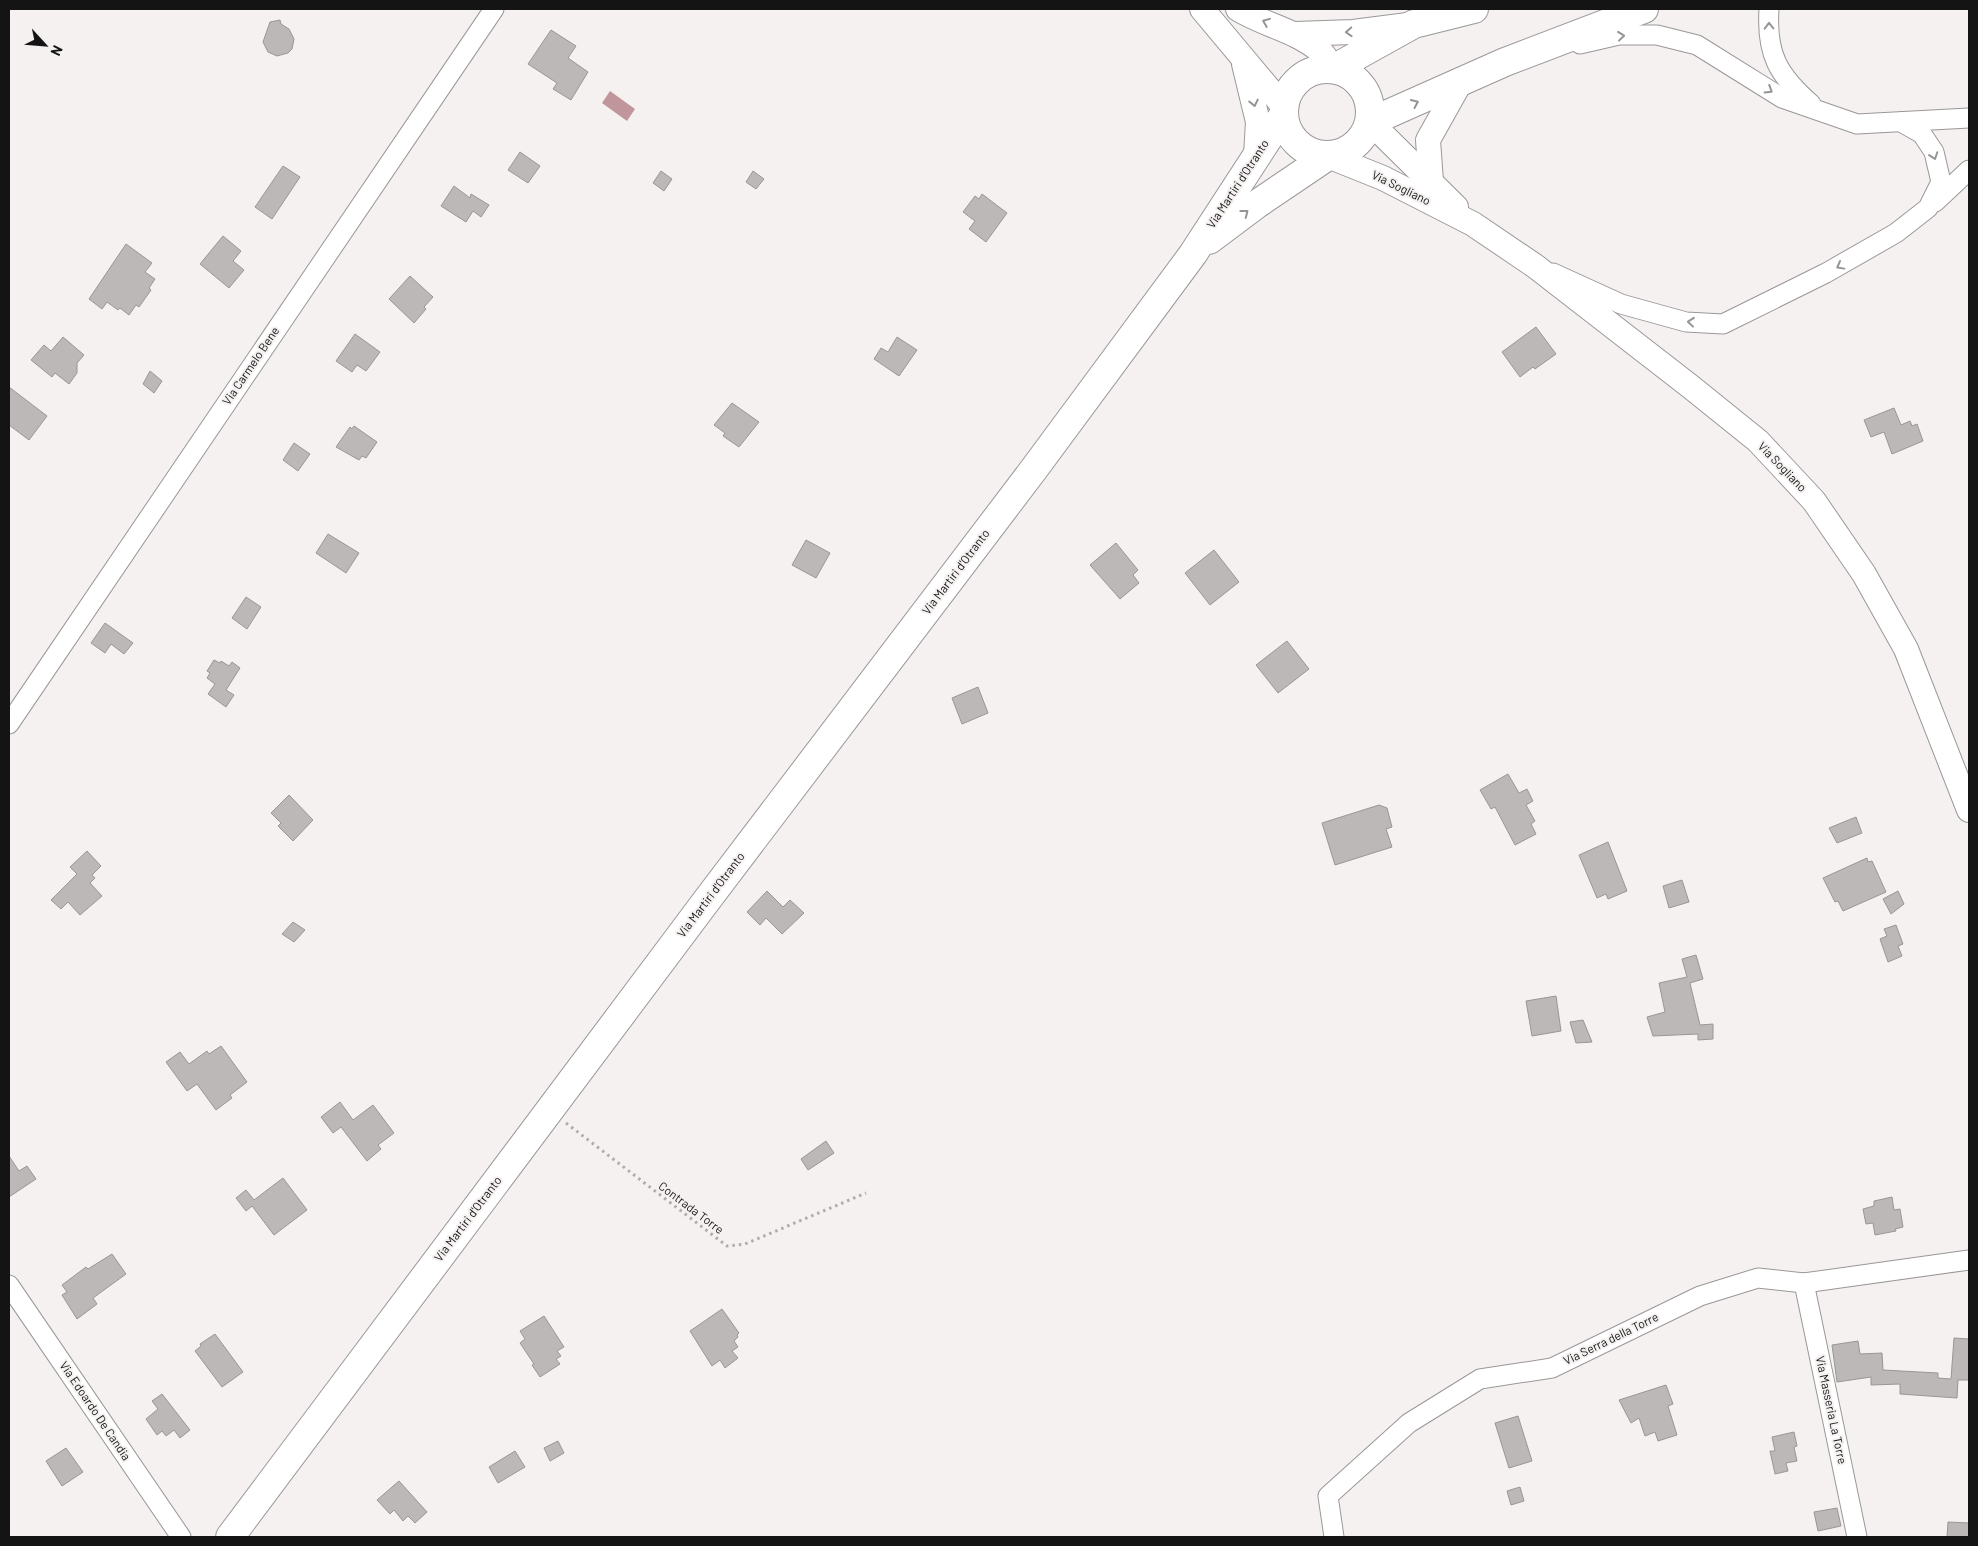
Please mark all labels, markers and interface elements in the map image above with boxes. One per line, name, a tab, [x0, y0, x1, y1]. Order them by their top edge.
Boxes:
one-way arrow	[1262, 18, 1271, 29]
north arrow	[20, 20, 70, 70]
one-way arrow	[1764, 22, 1774, 30]
one-way arrow	[1344, 27, 1352, 38]
one-way arrow	[1617, 31, 1625, 42]
text: N	[47, 43, 67, 59]
one-way arrow	[1764, 83, 1773, 93]
one-way arrow	[1248, 98, 1259, 107]
one-way arrow	[1410, 98, 1419, 109]
street label: Via Martiri d'Otranto	[1203, 137, 1271, 230]
one-way arrow	[1928, 151, 1938, 159]
street label: Via Sogliano	[1370, 167, 1433, 207]
one-way arrow	[1239, 210, 1248, 218]
one-way arrow	[1836, 259, 1845, 269]
one-way arrow	[1687, 317, 1695, 328]
street label: Via Carmelo Bene	[219, 324, 281, 407]
street label: Via Sogliano	[1756, 439, 1810, 494]
street label: Via Martiri d'Otranto	[919, 526, 992, 617]
street label: Via Martiri d'Otranto	[674, 849, 747, 940]
street label: Via Martiri d'Otranto	[431, 1173, 504, 1264]
street label: Contrada Torre	[656, 1178, 727, 1236]
street label: Via Serra della Torre	[1561, 1309, 1660, 1367]
street label: Via Masseria La Torre	[1814, 1355, 1850, 1465]
street label: Via Edoardo De Candia	[57, 1358, 134, 1463]

